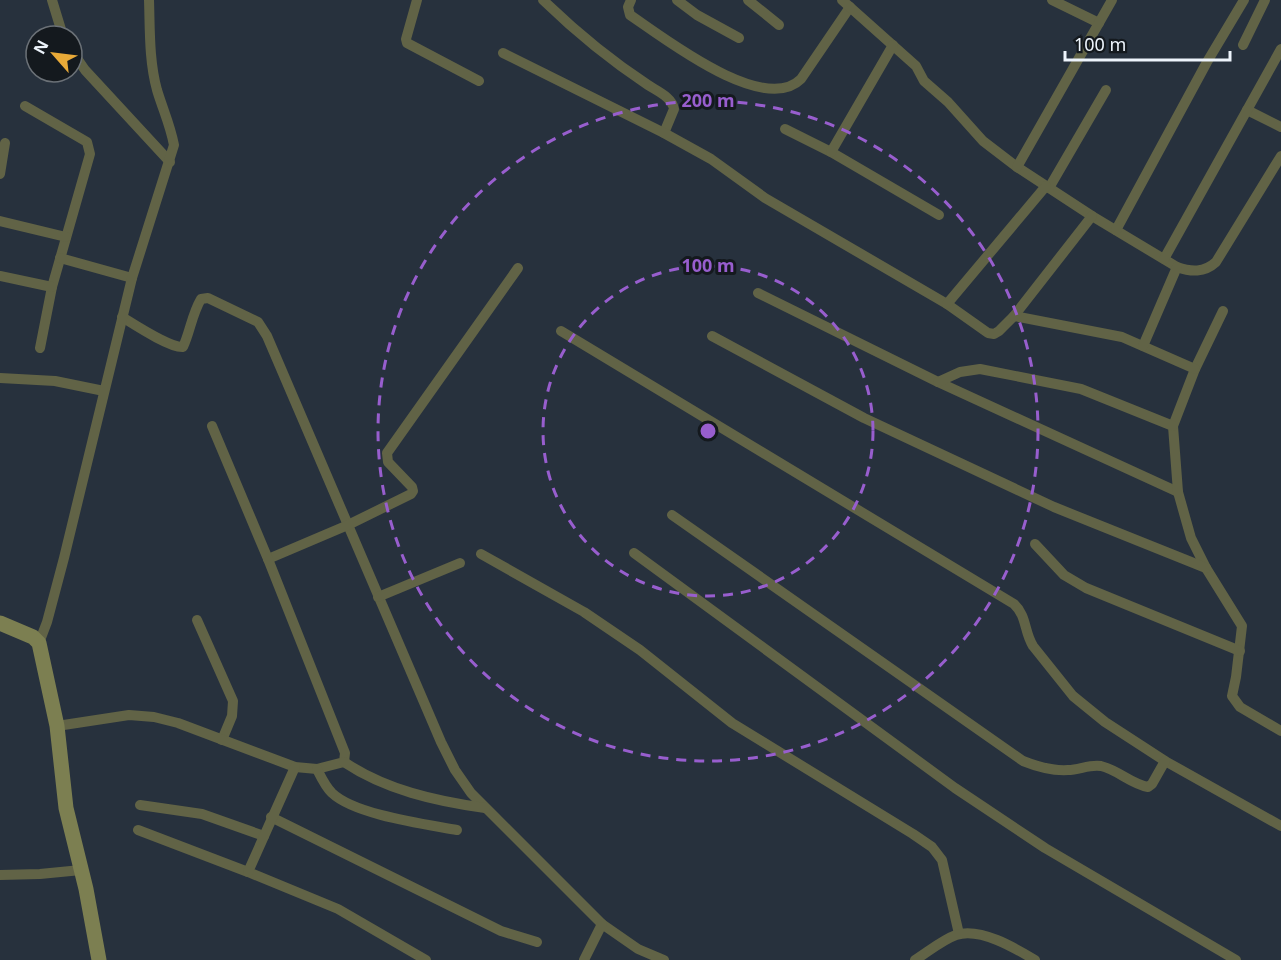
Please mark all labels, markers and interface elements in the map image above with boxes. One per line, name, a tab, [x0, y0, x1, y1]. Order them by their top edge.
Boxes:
north arrow	[24, 24, 84, 84]
scale bar	[1065, 24, 1230, 62]
text: 100 m	[1074, 32, 1126, 56]
text: N	[28, 36, 54, 58]
text: 200 m	[681, 88, 735, 112]
text: 100 m	[681, 253, 735, 277]
centre of rings	[698, 421, 718, 441]

